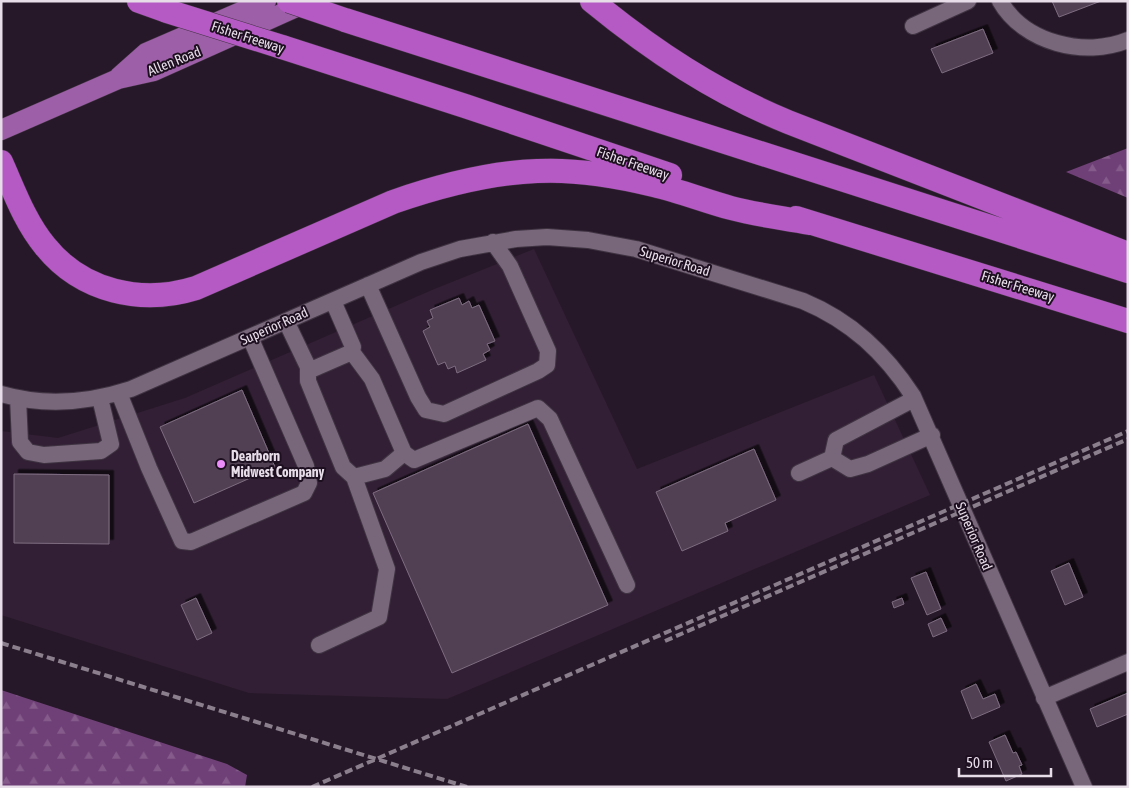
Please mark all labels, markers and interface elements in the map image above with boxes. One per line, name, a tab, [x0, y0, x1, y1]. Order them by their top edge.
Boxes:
street label: Fisher Freeway	[210, 18, 287, 56]
street label: Allen Road	[145, 43, 203, 79]
street label: Fisher Freeway	[595, 143, 672, 183]
street label: Superior Road	[638, 243, 712, 279]
street label: Fisher Freeway	[980, 267, 1057, 305]
street label: Superior Road	[238, 304, 310, 348]
place label: Dearborn Midwest Company	[231, 448, 325, 480]
marker: Dearborn Midwest Company	[215, 458, 227, 470]
street label: Superior Road	[953, 500, 995, 572]
scale bar	[959, 746, 1052, 778]
text: 50 m	[966, 754, 993, 771]

